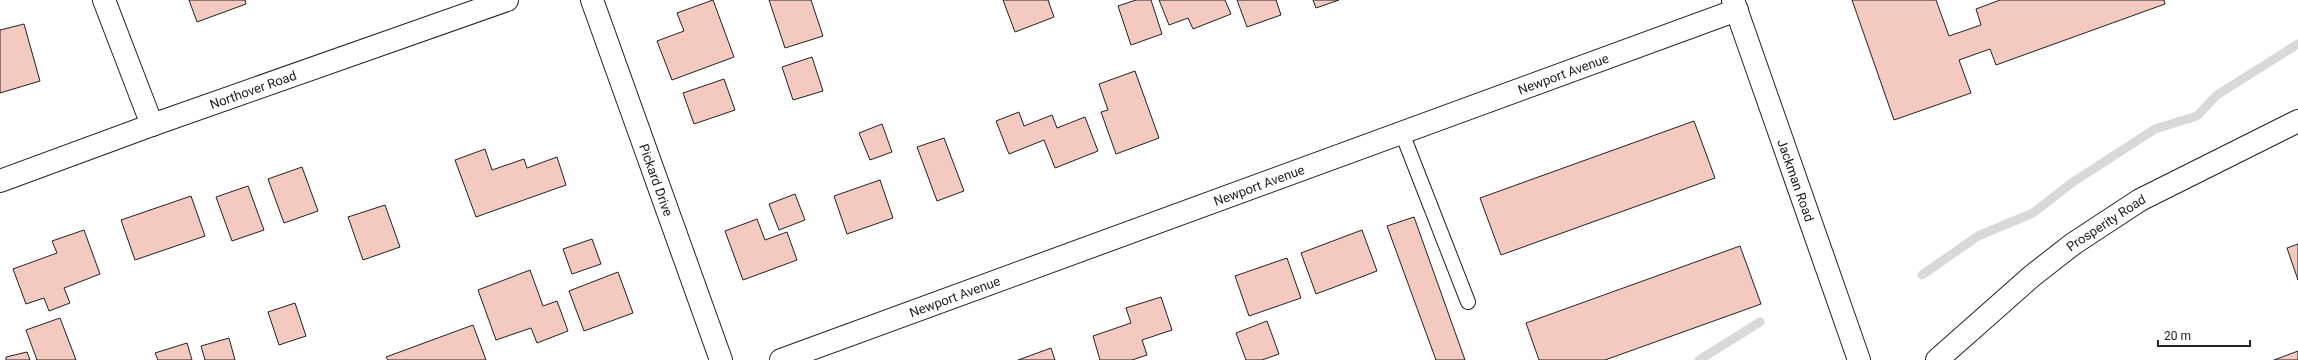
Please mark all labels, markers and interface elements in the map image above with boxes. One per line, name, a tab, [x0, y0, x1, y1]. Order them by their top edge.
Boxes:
street label: Newport Avenue	[1516, 51, 1611, 98]
street label: Northover Road	[208, 68, 298, 112]
street label: Jackman Road	[1774, 137, 1817, 224]
street label: Pickard Drive	[636, 142, 676, 218]
street label: Newport Avenue	[1212, 162, 1307, 209]
street label: Prosperity Road	[2063, 192, 2148, 254]
street label: Newport Avenue	[907, 273, 1002, 320]
scale bar	[2158, 322, 2250, 348]
text: 20 m	[2164, 329, 2191, 343]

